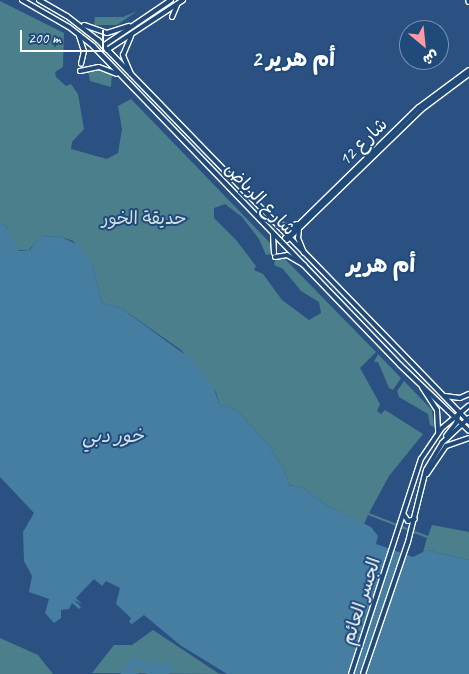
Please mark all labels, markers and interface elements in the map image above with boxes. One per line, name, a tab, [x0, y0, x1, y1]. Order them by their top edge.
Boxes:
scale bar	[22, 20, 106, 52]
north arrow	[399, 20, 449, 70]
text: 200 m	[28, 29, 60, 48]
district label: أم هرير 2	[251, 47, 335, 73]
text: ش	[420, 47, 442, 69]
street label: شارع 12	[334, 114, 392, 170]
street label: شارع الرياض	[220, 158, 300, 240]
park label: حديقة الخور	[101, 207, 187, 229]
district label: أم هرير	[347, 253, 415, 279]
water label: خور دبي	[82, 426, 144, 448]
street label: الجسر العائم	[337, 555, 385, 647]

